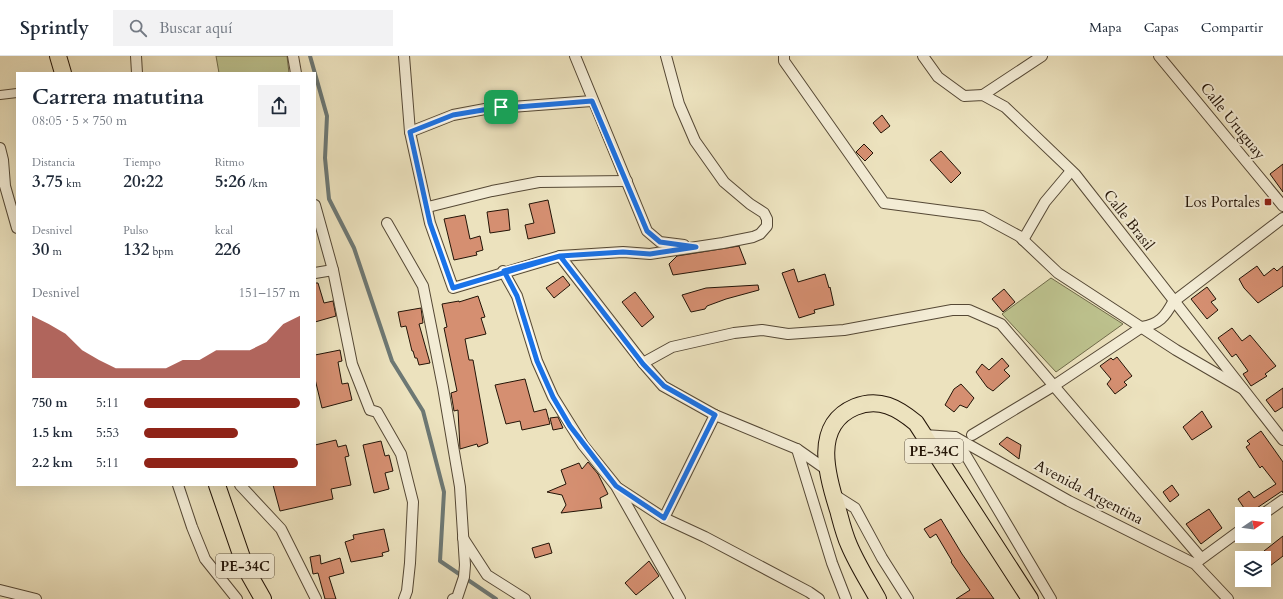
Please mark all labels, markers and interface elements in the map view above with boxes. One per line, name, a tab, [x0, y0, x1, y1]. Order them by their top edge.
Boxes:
search box	[113, 10, 393, 46]
text: Sprintly	[20, 15, 89, 41]
icon: search	[127, 17, 149, 39]
text: Buscar aquí	[159, 18, 232, 38]
text: Mapa	[1089, 18, 1122, 37]
text: Capas	[1144, 18, 1179, 37]
text: Compartir	[1201, 18, 1263, 37]
street label: Calle Uruguay	[1196, 78, 1270, 164]
text: Carrera matutina	[32, 82, 204, 112]
button: share	[258, 85, 300, 127]
pin	[484, 90, 518, 124]
icon: arrive	[490, 96, 512, 118]
text: 08:05 · 5 × 750 m	[32, 112, 127, 130]
text: Distancia	[32, 155, 75, 170]
text: Tiempo	[123, 155, 161, 170]
text: Ritmo	[215, 155, 244, 170]
text: 3.75	[32, 170, 63, 193]
text: 20:22	[123, 170, 163, 193]
text: 5:26	[215, 170, 246, 193]
text: km	[63, 176, 81, 191]
text: /km	[246, 176, 267, 191]
street label: Calle Brasil	[1099, 186, 1159, 255]
place label: Los Portales	[1184, 192, 1260, 212]
marker: Los Portales	[1263, 197, 1273, 207]
text: Desnivel	[32, 223, 72, 238]
text: Pulso	[123, 223, 148, 238]
text: kcal	[215, 223, 233, 238]
text: 30	[32, 238, 49, 261]
text: 132	[123, 238, 149, 261]
text: 226	[215, 238, 241, 261]
text: m	[49, 244, 62, 259]
text: bpm	[149, 244, 173, 259]
text: Desnivel	[32, 284, 80, 302]
text: 151–157 m	[238, 284, 300, 302]
text: 750 m	[32, 394, 67, 412]
text: 5:11	[96, 394, 119, 412]
text: 1.5 km	[32, 424, 73, 442]
text: 5:53	[96, 424, 119, 442]
road number: PE-34C	[905, 439, 963, 463]
text: 2.2 km	[32, 454, 73, 472]
text: 5:11	[96, 454, 119, 472]
street label: Avenida Argentina	[1031, 455, 1147, 529]
north arrow	[1235, 507, 1271, 543]
map controls	[1235, 507, 1271, 587]
button: layers	[1235, 551, 1271, 587]
road number: PE-34C	[216, 554, 274, 578]

